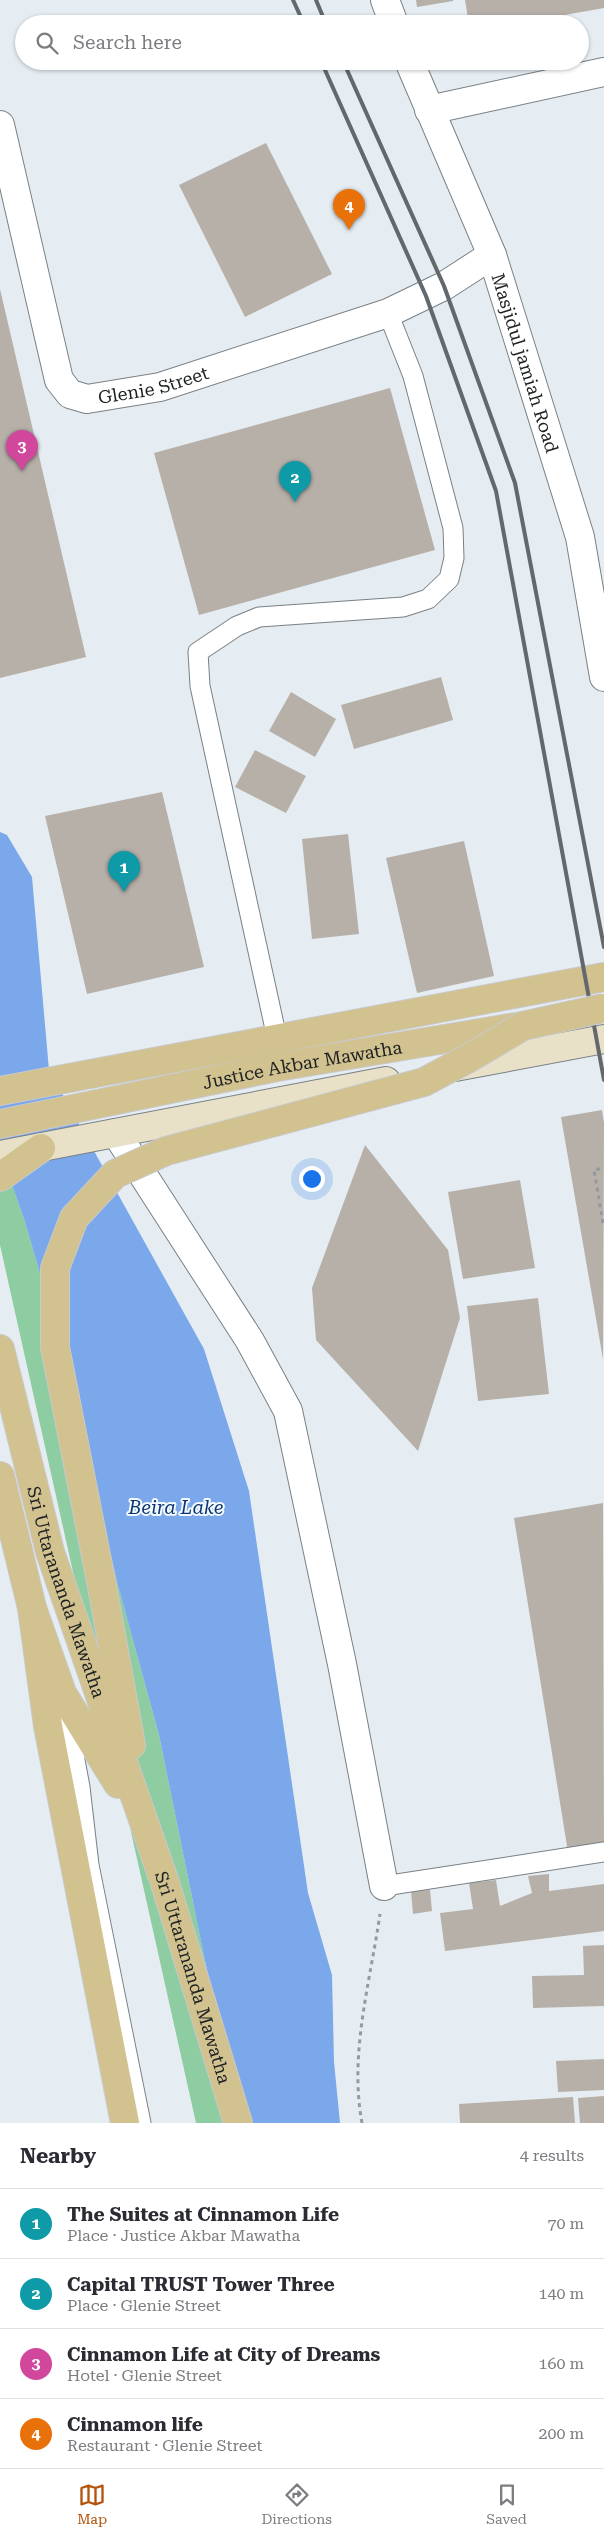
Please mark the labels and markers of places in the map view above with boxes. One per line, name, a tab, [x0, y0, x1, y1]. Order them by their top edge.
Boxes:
pin: 4	[333, 189, 365, 230]
pin: 3	[6, 430, 38, 471]
pin: 2	[279, 461, 311, 502]
pin: 1	[108, 851, 140, 892]

